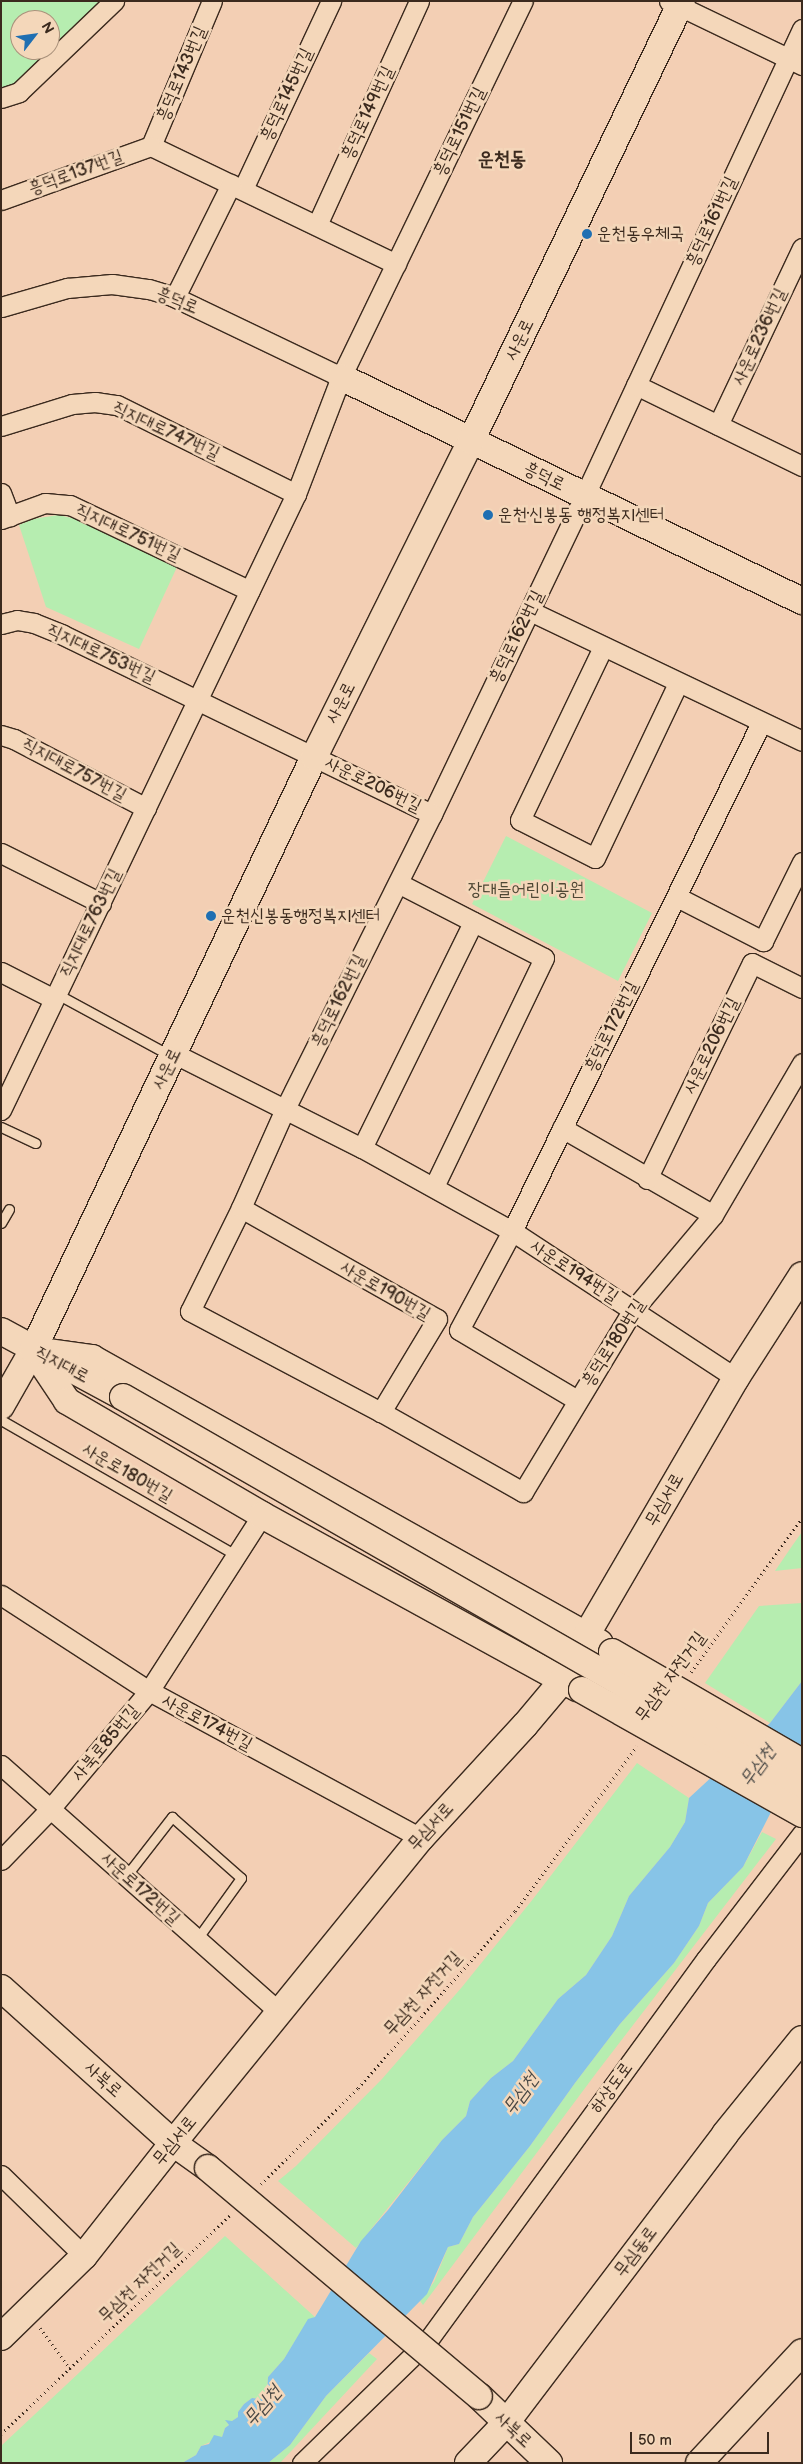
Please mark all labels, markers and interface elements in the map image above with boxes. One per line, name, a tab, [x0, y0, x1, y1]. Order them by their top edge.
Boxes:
north arrow	[10, 10, 60, 60]
text: N	[38, 19, 58, 37]
street label: 흥덕로143번길	[152, 23, 212, 125]
street label: 흥덕로145번길	[256, 45, 318, 145]
street label: 흥덕로149번길	[337, 63, 399, 163]
street label: 흥덕로151번길	[429, 84, 491, 180]
street label: 흥덕로137번길	[26, 146, 126, 200]
district label: 운천동	[478, 147, 526, 171]
street label: 흥덕로161번길	[682, 173, 742, 271]
place label: 운천동우체국	[597, 223, 684, 245]
marker: 운천동우체국	[581, 228, 593, 240]
street label: 흥덕로	[153, 283, 201, 319]
street label: 사운로236번길	[728, 285, 792, 389]
street label: 사운로	[501, 316, 539, 364]
street label: 직지대로747번길	[109, 397, 223, 465]
street label: 흥덕로	[520, 458, 568, 496]
street label: 직지대로751번길	[72, 499, 184, 567]
place label: 운천·신봉동 행정복지센터	[498, 504, 664, 526]
marker: 운천·신봉동 행정복지센터	[482, 509, 494, 521]
street label: 흥덕로162번길	[485, 587, 549, 687]
street label: 직지대로753번길	[43, 619, 159, 689]
street label: 사운로	[322, 679, 360, 727]
street label: 직지대로757번길	[18, 733, 130, 807]
street label: 사운로206번길	[321, 752, 425, 818]
street label: 직지대로763번길	[55, 865, 127, 981]
park label: 장대들어린이공원	[468, 879, 584, 901]
place label: 운천신봉동행정복지센터	[221, 905, 380, 927]
marker: 운천신봉동행정복지센터	[205, 910, 217, 922]
street label: 흥덕로162번길	[307, 951, 371, 1051]
street label: 흥덕로172번길	[581, 978, 643, 1076]
street label: 사운로206번길	[679, 994, 745, 1098]
street label: 사운로	[148, 1045, 186, 1093]
street label: 사운로194번길	[526, 1236, 622, 1308]
street label: 사운로190번길	[336, 1257, 434, 1325]
street label: 흥덕로180번길	[578, 1295, 650, 1391]
street label: 직지대로	[31, 1342, 93, 1388]
street label: 사운로180번길	[78, 1439, 176, 1507]
street label: 무심서로	[641, 1470, 689, 1530]
street label: 무심천 자전거길	[631, 1628, 711, 1726]
street label: 사운로174번길	[158, 1690, 256, 1756]
street label: 사북로85번길	[68, 1700, 144, 1786]
water label: 무심천	[735, 1741, 781, 1791]
street label: 무심서로	[404, 1798, 458, 1856]
street label: 사운로172번길	[96, 1848, 184, 1930]
street label: 무심천 자전거길	[379, 1947, 467, 2041]
street label: 사북로	[80, 2057, 126, 2103]
street label: 하상도로	[586, 2058, 638, 2118]
water label: 무심천	[498, 2069, 544, 2119]
street label: 무심서로	[148, 2112, 202, 2170]
street label: 무심동로	[610, 2222, 662, 2282]
street label: 무심천 자전거길	[94, 2238, 186, 2328]
water label: 무심천	[239, 2381, 287, 2431]
street label: 사북로	[490, 2407, 536, 2453]
scale bar	[633, 2422, 772, 2454]
text: 50 m	[638, 2431, 672, 2450]

